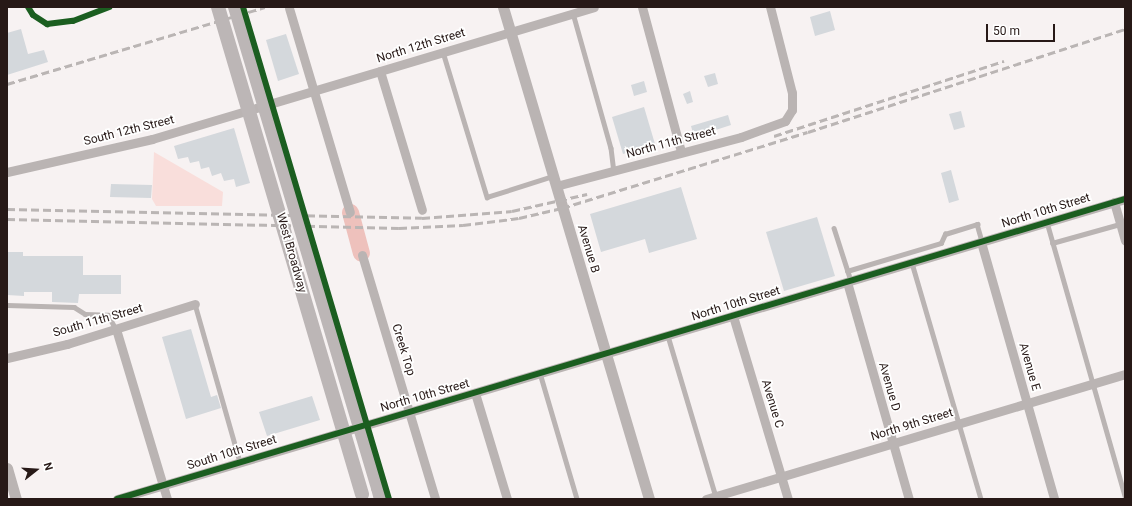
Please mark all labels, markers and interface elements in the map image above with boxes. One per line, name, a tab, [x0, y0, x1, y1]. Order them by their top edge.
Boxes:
scale bar	[988, 16, 1057, 42]
text: 50 m	[993, 24, 1020, 38]
street label: North 12th Street	[375, 26, 467, 66]
street label: South 12th Street	[82, 113, 176, 149]
street label: North 11th Street	[625, 124, 717, 162]
street label: North 10th Street	[1000, 191, 1092, 231]
street label: West Broadway	[273, 211, 309, 295]
street label: Avenue B	[574, 223, 602, 275]
street label: North 10th Street	[690, 284, 782, 324]
street label: South 11th Street	[51, 301, 145, 341]
street label: Creek Top	[388, 322, 418, 378]
street label: Avenue E	[1015, 341, 1043, 393]
street label: Avenue D	[875, 361, 903, 413]
street label: North 10th Street	[379, 376, 471, 416]
street label: Avenue C	[758, 378, 786, 430]
street label: North 9th Street	[869, 406, 955, 444]
street label: South 10th Street	[186, 433, 278, 473]
north arrow	[16, 450, 56, 490]
text: N	[41, 461, 55, 472]

